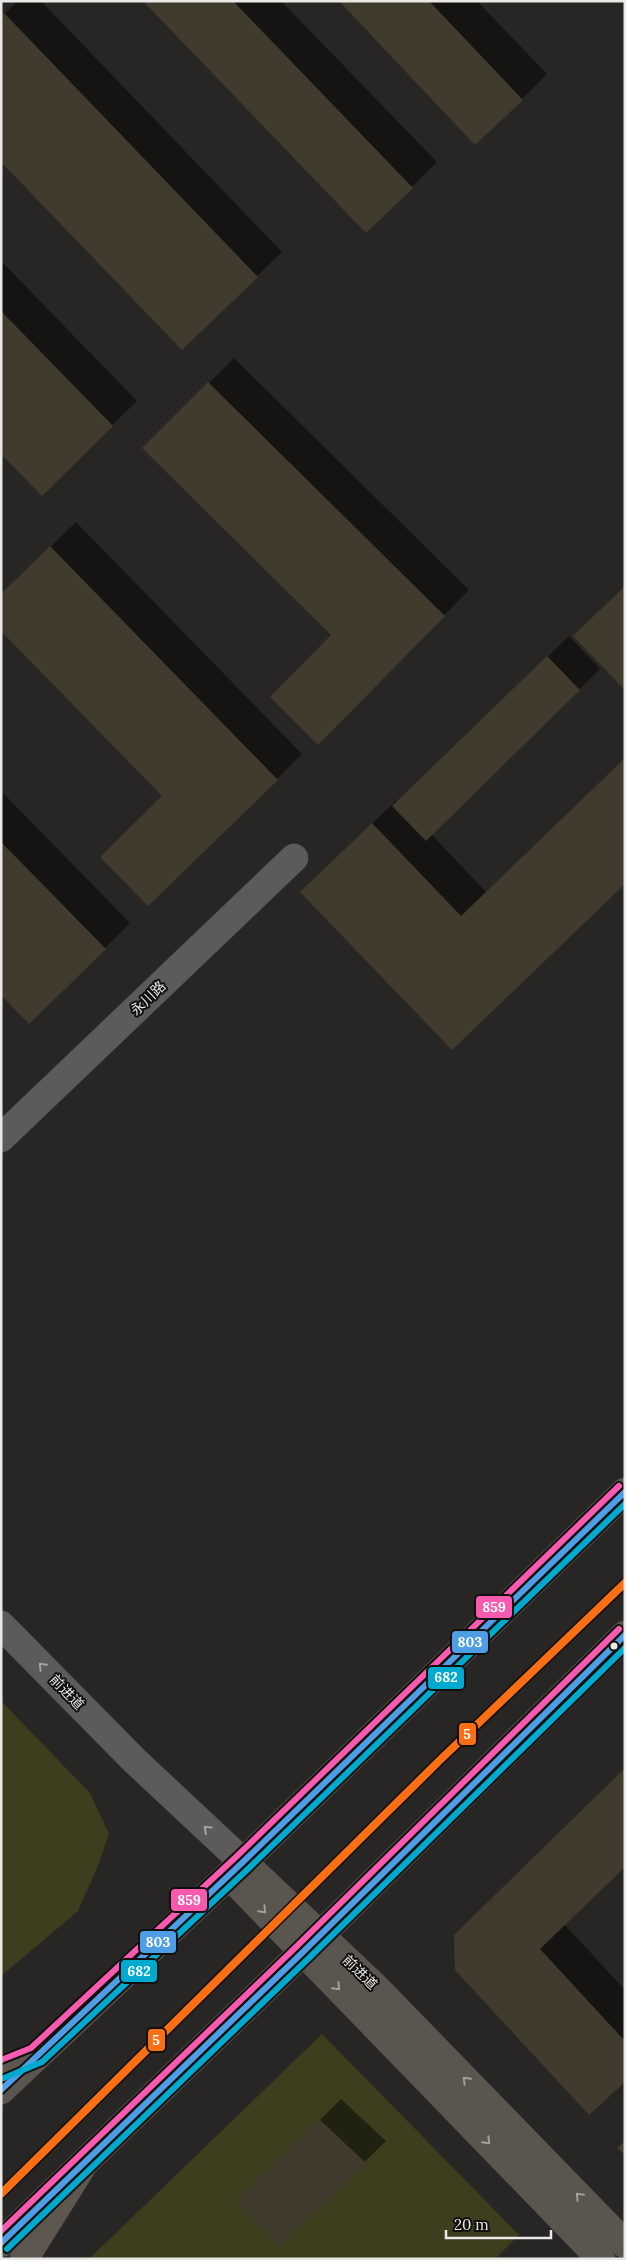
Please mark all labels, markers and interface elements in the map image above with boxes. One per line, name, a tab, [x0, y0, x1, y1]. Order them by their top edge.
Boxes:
street label: 永川路	[127, 977, 169, 1019]
line badge: 859	[475, 1595, 513, 1619]
text: 859	[482, 1598, 506, 1616]
line badge: 803	[451, 1630, 489, 1654]
text: 803	[458, 1633, 483, 1651]
unlabelled marker	[609, 1641, 619, 1651]
one-way arrow	[38, 1663, 47, 1672]
line badge: 682	[427, 1666, 465, 1690]
text: 682	[434, 1668, 458, 1686]
street label: 前进道	[46, 1671, 88, 1713]
line badge: 5	[458, 1722, 477, 1746]
text: 5	[463, 1725, 471, 1743]
one-way arrow	[204, 1826, 213, 1835]
line badge: 859	[170, 1888, 208, 1912]
text: 859	[177, 1891, 201, 1909]
one-way arrow	[257, 1905, 266, 1914]
line badge: 803	[139, 1930, 177, 1954]
text: 803	[146, 1933, 171, 1951]
street label: 前进道	[339, 1951, 381, 1993]
line badge: 682	[120, 1959, 158, 1983]
text: 682	[127, 1962, 151, 1980]
one-way arrow	[331, 1981, 340, 1990]
line badge: 5	[147, 2028, 166, 2052]
text: 5	[152, 2031, 160, 2049]
one-way arrow	[462, 2077, 471, 2086]
one-way arrow	[481, 2135, 490, 2144]
one-way arrow	[576, 2193, 585, 2202]
scale bar	[446, 2208, 551, 2240]
text: 20 m	[454, 2215, 489, 2234]

